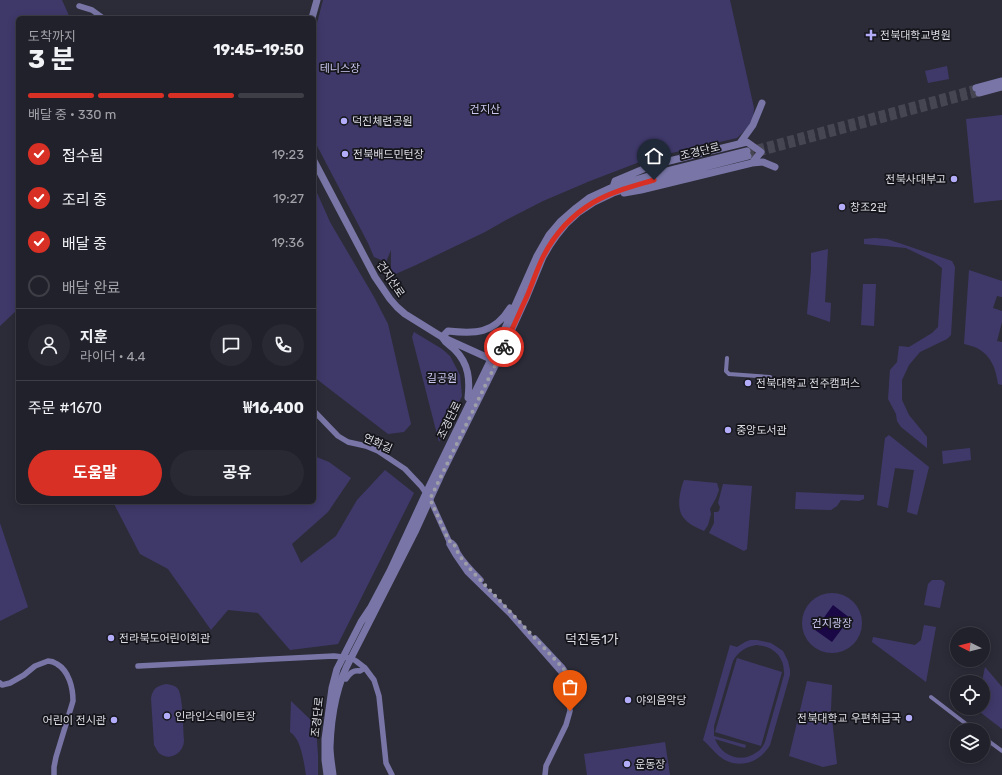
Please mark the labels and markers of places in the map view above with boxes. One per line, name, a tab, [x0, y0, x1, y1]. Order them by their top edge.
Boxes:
marker: 전북대학교병원	[865, 29, 877, 41]
place label: 전북대학교병원	[880, 29, 951, 42]
place label: 덕진체련공원	[352, 115, 413, 128]
marker: 덕진체련공원	[339, 116, 349, 126]
pin	[637, 139, 671, 180]
place label: 전북배드민턴장	[353, 148, 424, 161]
marker: 전북배드민턴장	[340, 149, 350, 159]
place label: 전북사대부고	[885, 173, 946, 186]
marker: 전북사대부고	[949, 174, 959, 184]
place label: 창조2관	[850, 201, 887, 214]
marker: 창조2관	[837, 202, 847, 212]
place label: 전북대학교 전주캠퍼스	[756, 377, 860, 390]
marker: 전북대학교 전주캠퍼스	[743, 378, 753, 388]
place label: 중앙도서관	[736, 424, 787, 437]
marker: 중앙도서관	[723, 425, 733, 435]
place label: 전라북도어린이회관	[119, 632, 210, 645]
marker: 전라북도어린이회관	[106, 633, 116, 643]
pin	[553, 670, 587, 711]
place label: 야외음악당	[636, 694, 687, 707]
marker: 야외음악당	[623, 695, 633, 705]
place label: 인라인스테이트장	[175, 710, 256, 723]
marker: 인라인스테이트장	[162, 711, 172, 721]
place label: 전북대학교 우편취급국	[797, 712, 901, 725]
marker: 전북대학교 우편취급국	[904, 713, 914, 723]
place label: 어린이 전시관	[43, 714, 106, 727]
marker: 어린이 전시관	[109, 715, 119, 725]
place label: 운동장	[635, 758, 665, 771]
marker: 운동장	[622, 759, 632, 769]

